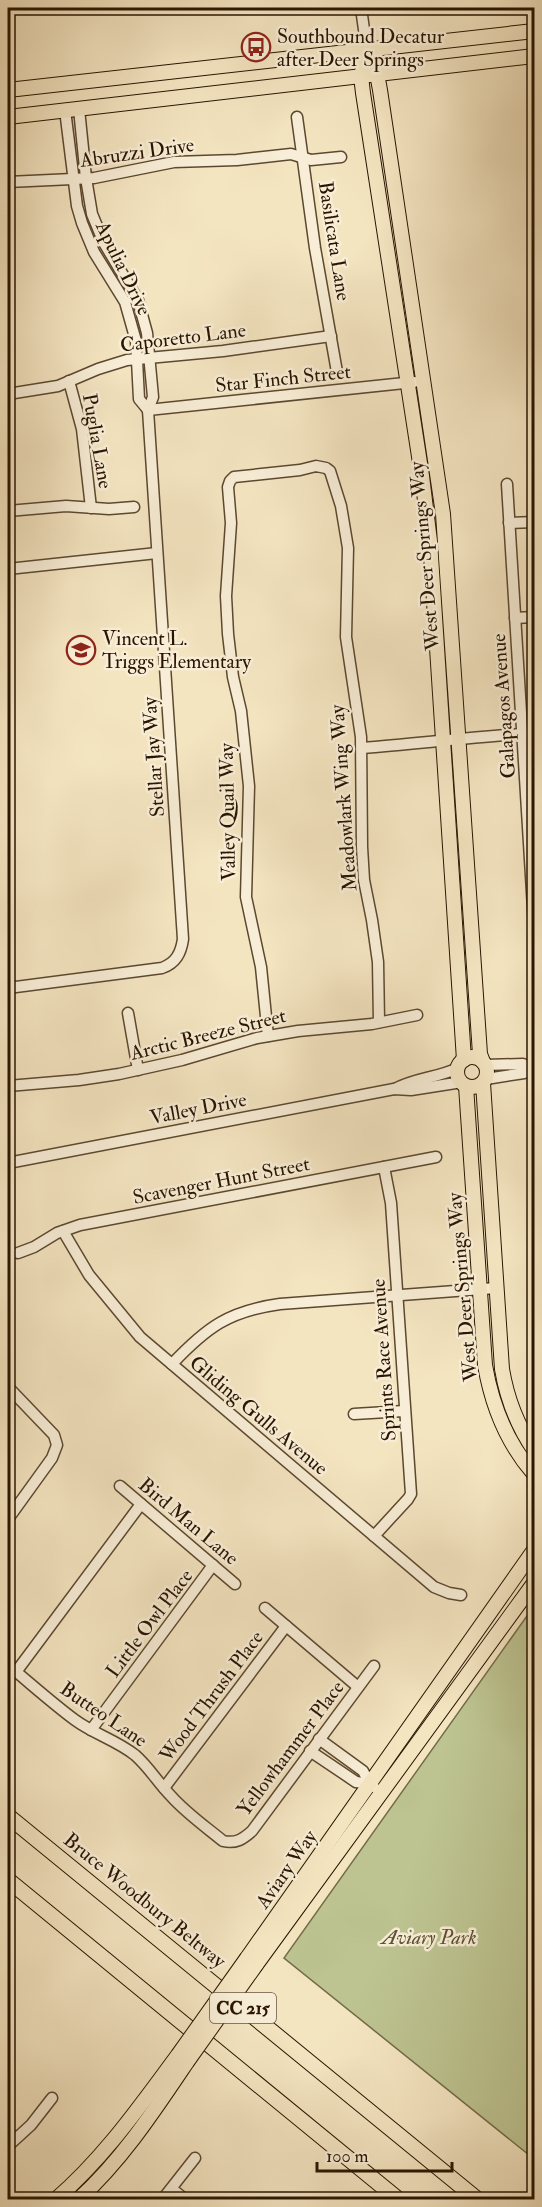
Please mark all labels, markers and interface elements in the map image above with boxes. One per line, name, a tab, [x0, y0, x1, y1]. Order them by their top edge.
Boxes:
place label: Southbound Decatur after Deer Springs	[277, 24, 445, 73]
bus stop icon: Southbound Decatur after Deer Springs	[240, 31, 272, 63]
street label: Abruzzi Drive	[77, 132, 196, 173]
street label: Basilicata Lane	[313, 180, 356, 303]
street label: Apulia Drive	[89, 216, 157, 320]
street label: Caporetto Lane	[119, 317, 247, 359]
street label: Star Finch Street	[214, 359, 353, 398]
street label: Puglia Lane	[77, 392, 118, 491]
street label: West Deer Springs Way	[404, 459, 446, 653]
place label: Vincent L. Triggs Elementary	[102, 626, 252, 674]
street label: Galapagos Avenue	[486, 633, 522, 779]
school or university icon: Vincent L. Triggs Elementary	[65, 634, 97, 666]
street label: Stellar Jay Way	[137, 695, 170, 818]
street label: Meadowlark Wing Way	[324, 703, 362, 892]
street label: Valley Quail Way	[214, 742, 241, 881]
street label: Arctic Breeze Street	[127, 1003, 289, 1066]
street label: Valley Drive	[148, 1087, 249, 1130]
street label: Scavenger Hunt Street	[130, 1151, 312, 1210]
street label: West Deer Springs Way	[442, 1190, 484, 1384]
street label: Sprints Race Avenue	[365, 1278, 403, 1442]
street label: Gliding Gulls Avenue	[184, 1350, 333, 1481]
street label: Bird Man Lane	[134, 1472, 244, 1571]
street label: Little Owl Place	[100, 1564, 198, 1683]
street label: Wood Thrush Place	[153, 1626, 269, 1768]
street label: Butteo Lane	[55, 1676, 152, 1753]
street label: Yellowhammer Place	[231, 1676, 350, 1821]
street label: Aviary Way	[250, 1824, 323, 1914]
street label: Bruce Woodbury Beltway	[58, 1827, 232, 1974]
park label: Aviary Park	[380, 1925, 476, 1950]
road number: CC 215	[210, 1993, 276, 2023]
scale bar	[317, 2135, 452, 2173]
text: 100 m	[326, 2145, 369, 2168]

